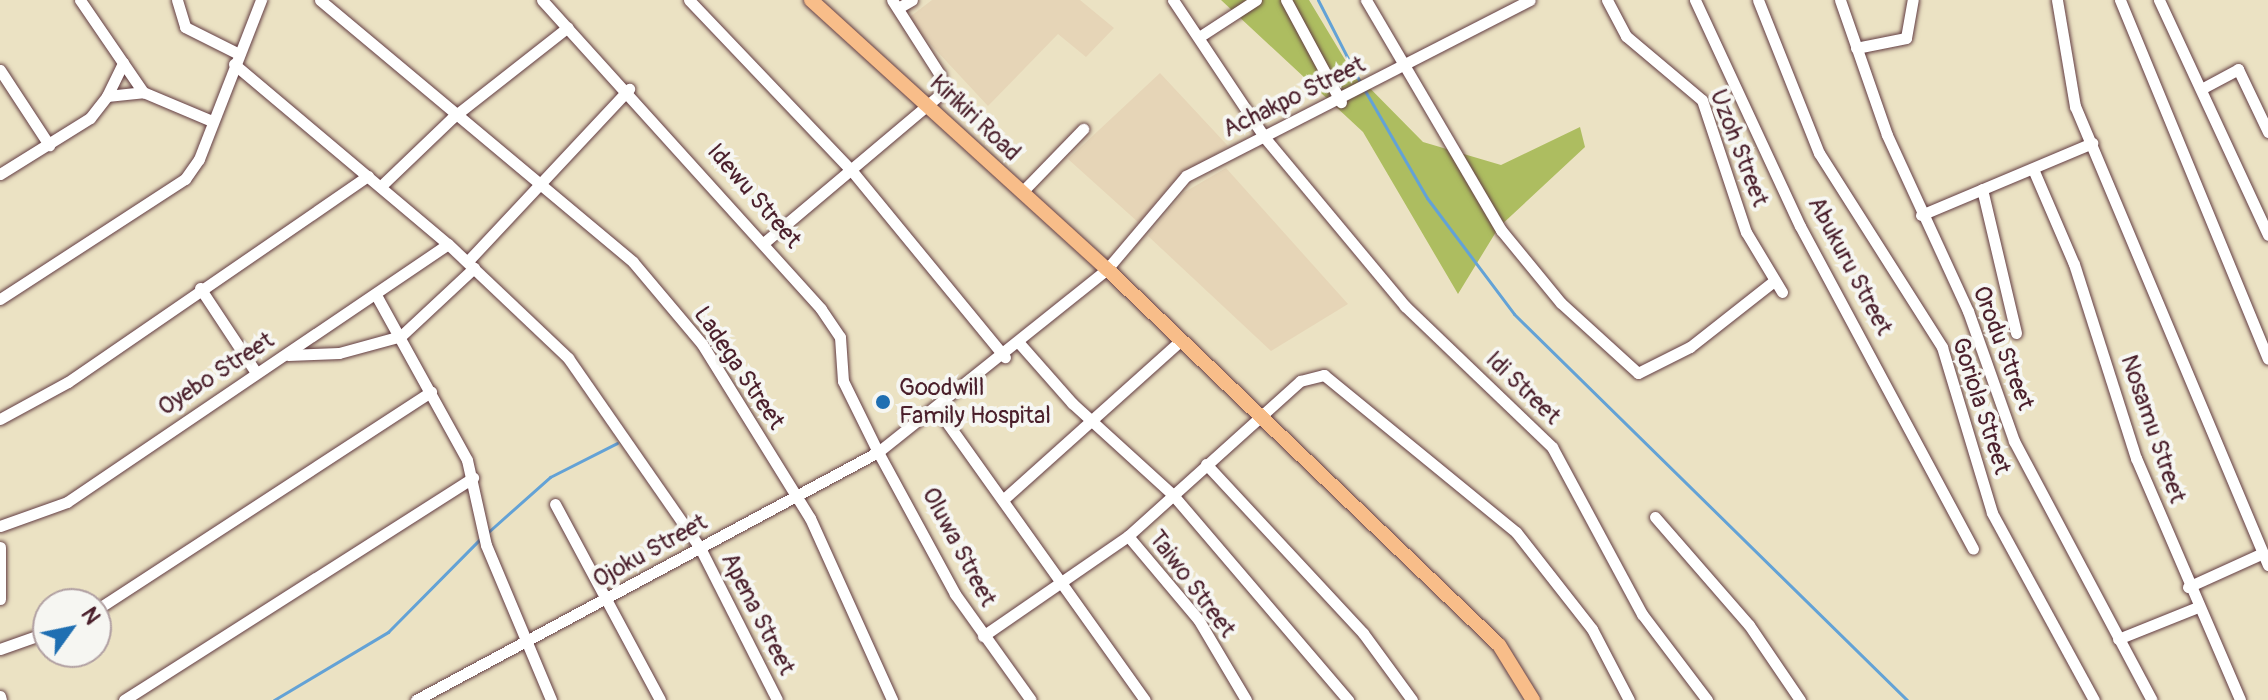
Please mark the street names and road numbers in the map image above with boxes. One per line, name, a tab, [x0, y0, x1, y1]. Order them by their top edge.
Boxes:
street label: Achakpo Street	[1218, 50, 1370, 144]
street label: Kirikiri Road	[924, 69, 1026, 167]
street label: Uzoh Street	[1704, 86, 1774, 210]
street label: Idewu Street	[701, 138, 807, 254]
street label: Abukuru Street	[1802, 192, 1898, 340]
street label: Orodu Street	[1966, 282, 2040, 414]
street label: Ladega Street	[687, 301, 791, 435]
street label: Oyebo Street	[153, 326, 279, 422]
street label: Goriola Street	[1945, 334, 2017, 478]
street label: Idi Street	[1480, 345, 1566, 431]
street label: Nosamu Street	[2114, 351, 2192, 507]
street label: Oluwa Street	[916, 483, 1002, 611]
street label: Ojoku Street	[588, 508, 712, 594]
street label: Taiwo Street	[1142, 525, 1242, 643]
street label: Apena Street	[715, 548, 801, 680]

